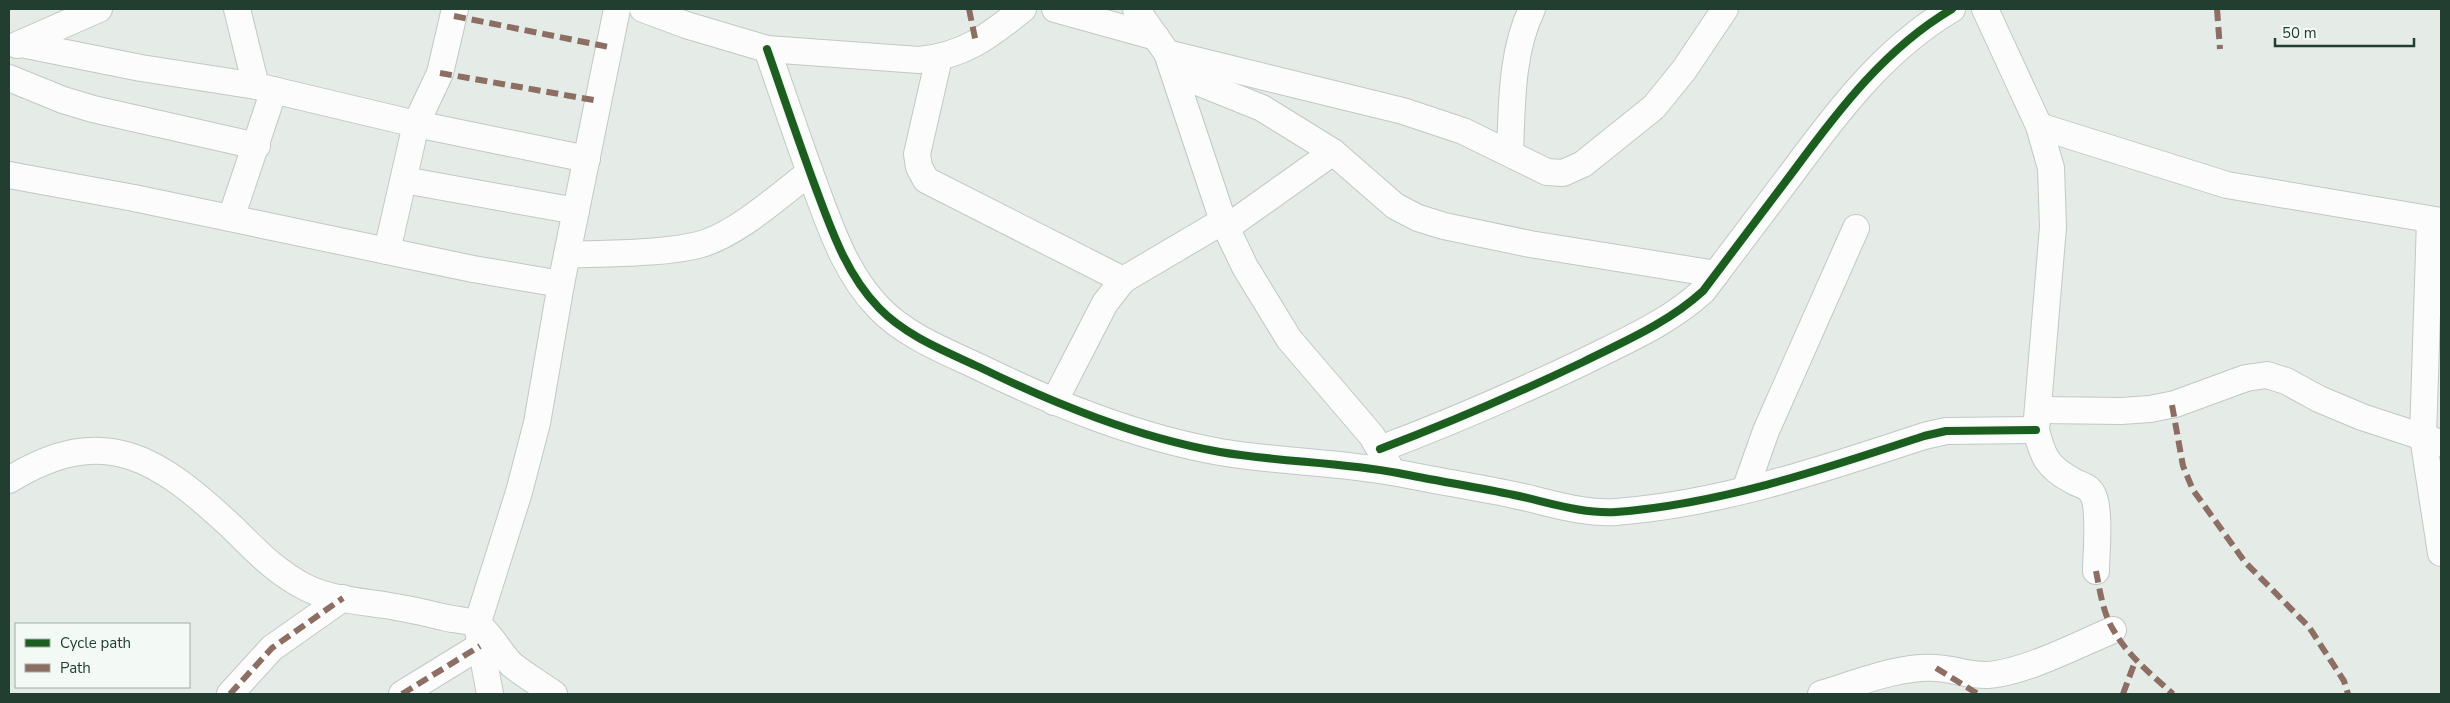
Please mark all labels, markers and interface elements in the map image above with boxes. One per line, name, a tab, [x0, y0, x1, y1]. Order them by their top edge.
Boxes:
scale bar	[2275, 15, 2414, 47]
text: 50 m	[2282, 23, 2317, 43]
legend	[15, 623, 190, 688]
text: Cycle path	[60, 633, 131, 653]
text: Path	[60, 658, 91, 678]

